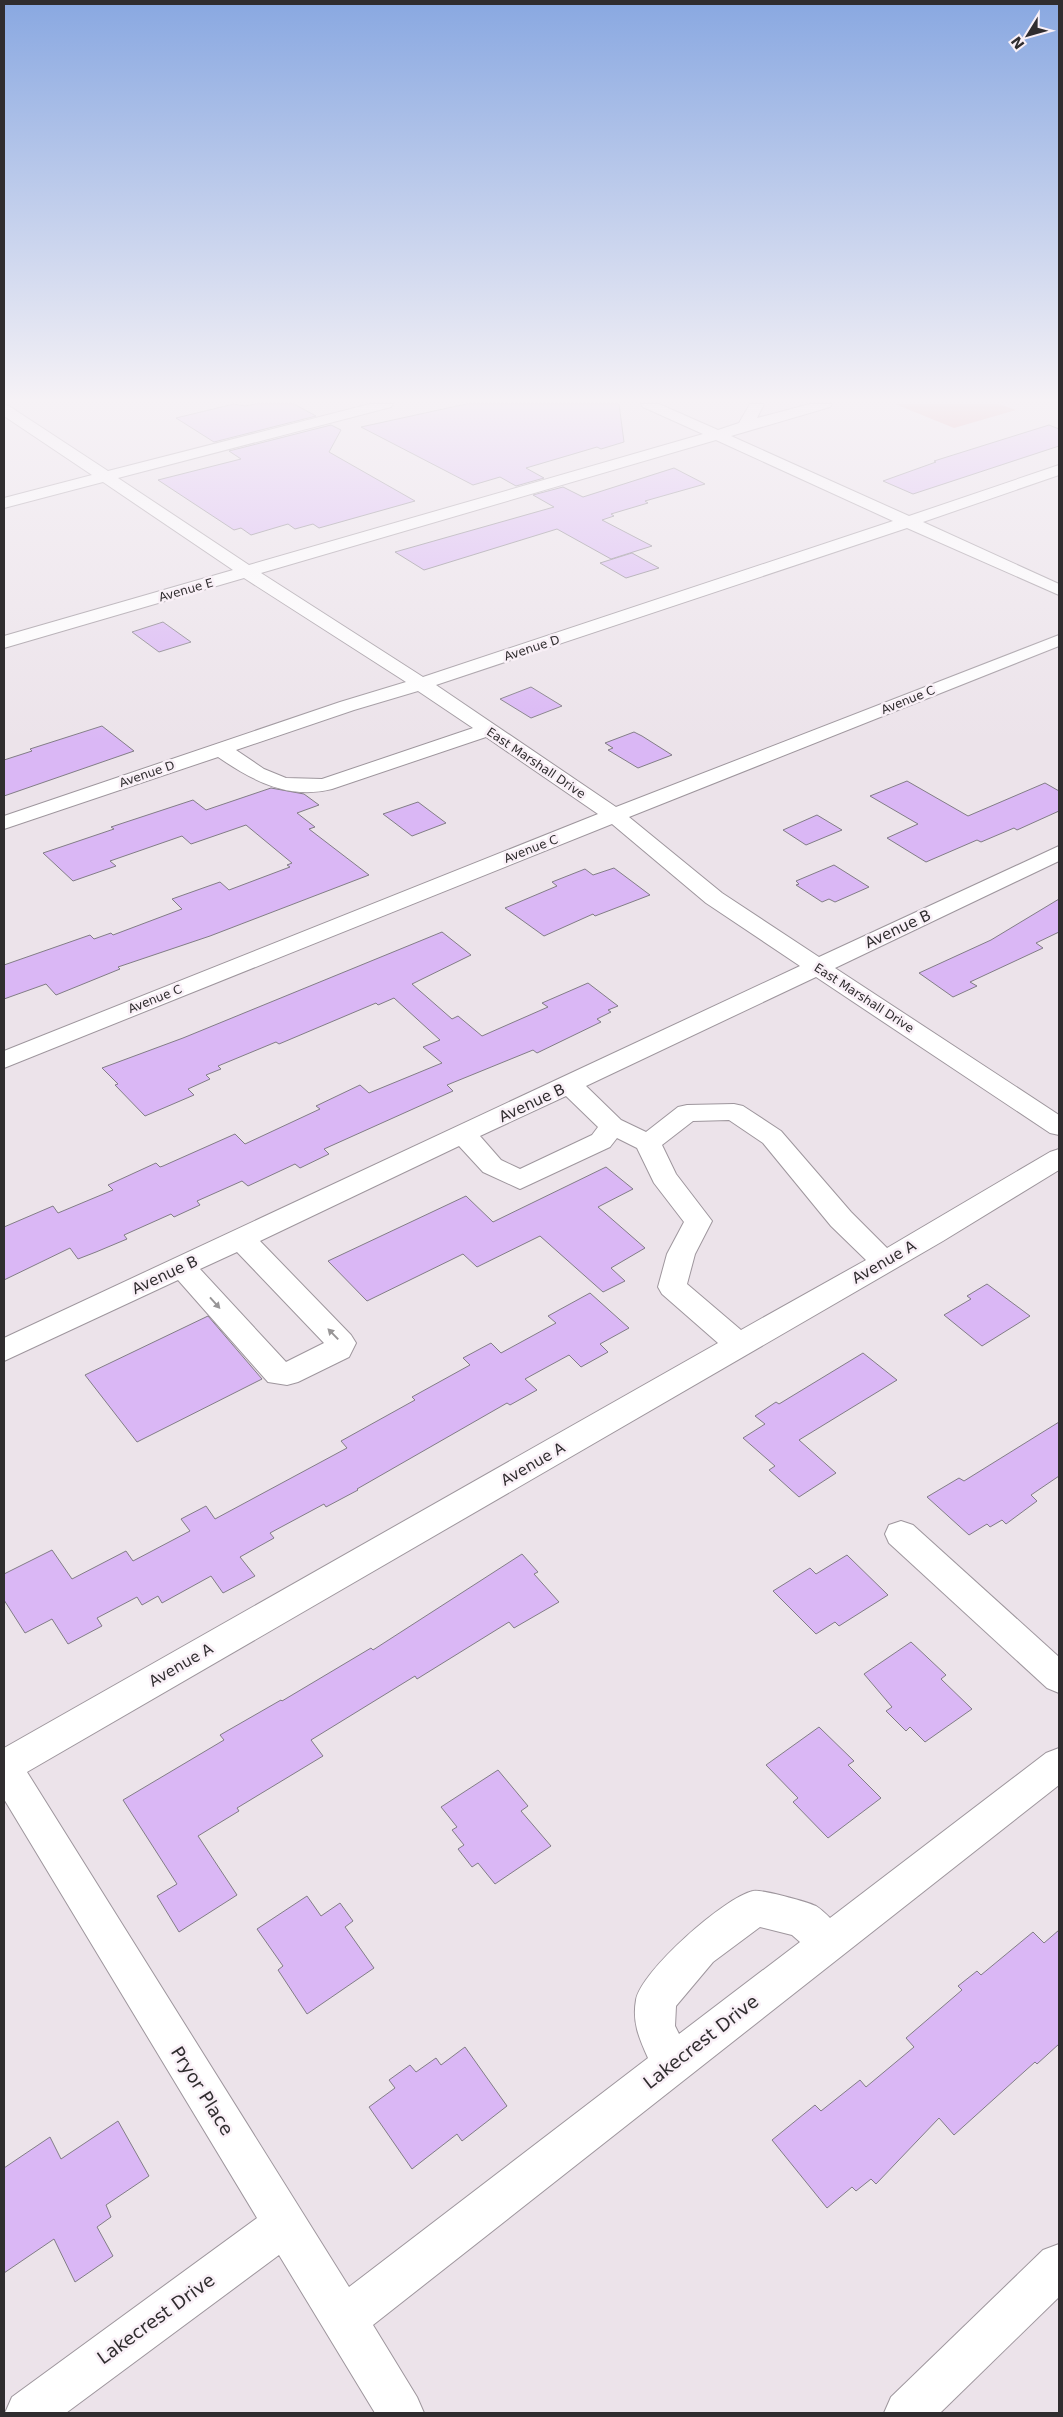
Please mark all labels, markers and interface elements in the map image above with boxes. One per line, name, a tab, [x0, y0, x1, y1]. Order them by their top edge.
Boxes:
north arrow	[1003, 10, 1053, 60]
text: N	[1008, 33, 1028, 52]
street label: Avenue E	[157, 576, 215, 604]
street label: Avenue D	[502, 632, 562, 664]
street label: Avenue C	[879, 683, 937, 717]
street label: East Marshall Drive	[484, 725, 588, 801]
street label: Avenue D	[117, 758, 177, 790]
street label: Avenue C	[502, 832, 560, 866]
street label: Avenue B	[862, 906, 934, 952]
street label: East Marshall Drive	[812, 961, 916, 1035]
street label: Avenue C	[126, 982, 184, 1016]
street label: Avenue B	[496, 1080, 568, 1126]
street label: Avenue A	[849, 1236, 920, 1287]
street label: Avenue B	[129, 1252, 201, 1298]
one-way arrow	[209, 1297, 221, 1309]
one-way arrow	[327, 1329, 339, 1341]
street label: Avenue A	[498, 1438, 569, 1489]
street label: Avenue A	[146, 1639, 217, 1690]
street label: Lakecrest Drive	[639, 1990, 762, 2093]
street label: Pryor Place	[167, 2043, 238, 2139]
street label: Lakecrest Drive	[93, 2269, 219, 2368]

